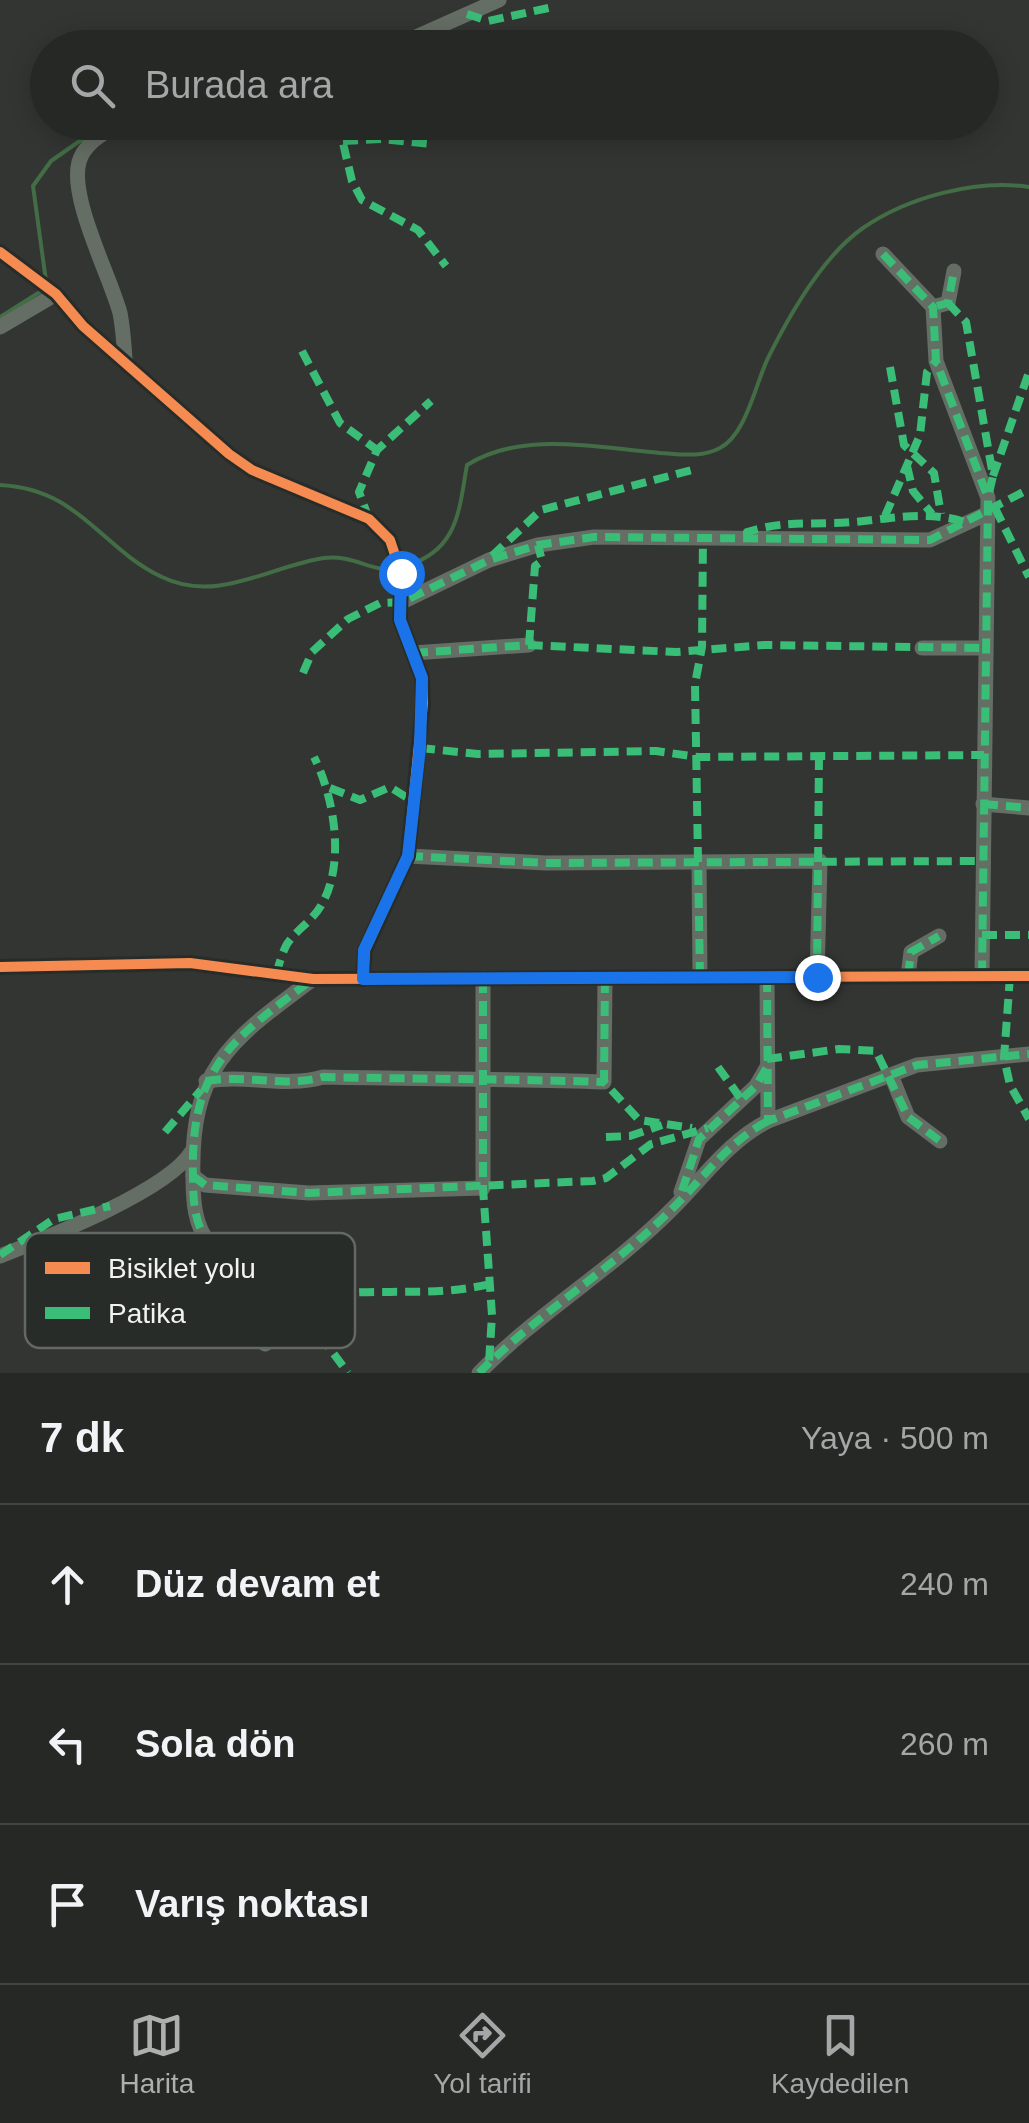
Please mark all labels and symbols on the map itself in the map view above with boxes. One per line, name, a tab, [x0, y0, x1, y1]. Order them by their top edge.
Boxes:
route start	[379, 551, 425, 597]
route end	[795, 955, 841, 1001]
legend	[25, 1233, 355, 1348]
text: Bisiklet yolu	[108, 1253, 256, 1284]
text: Patika	[108, 1298, 186, 1329]

